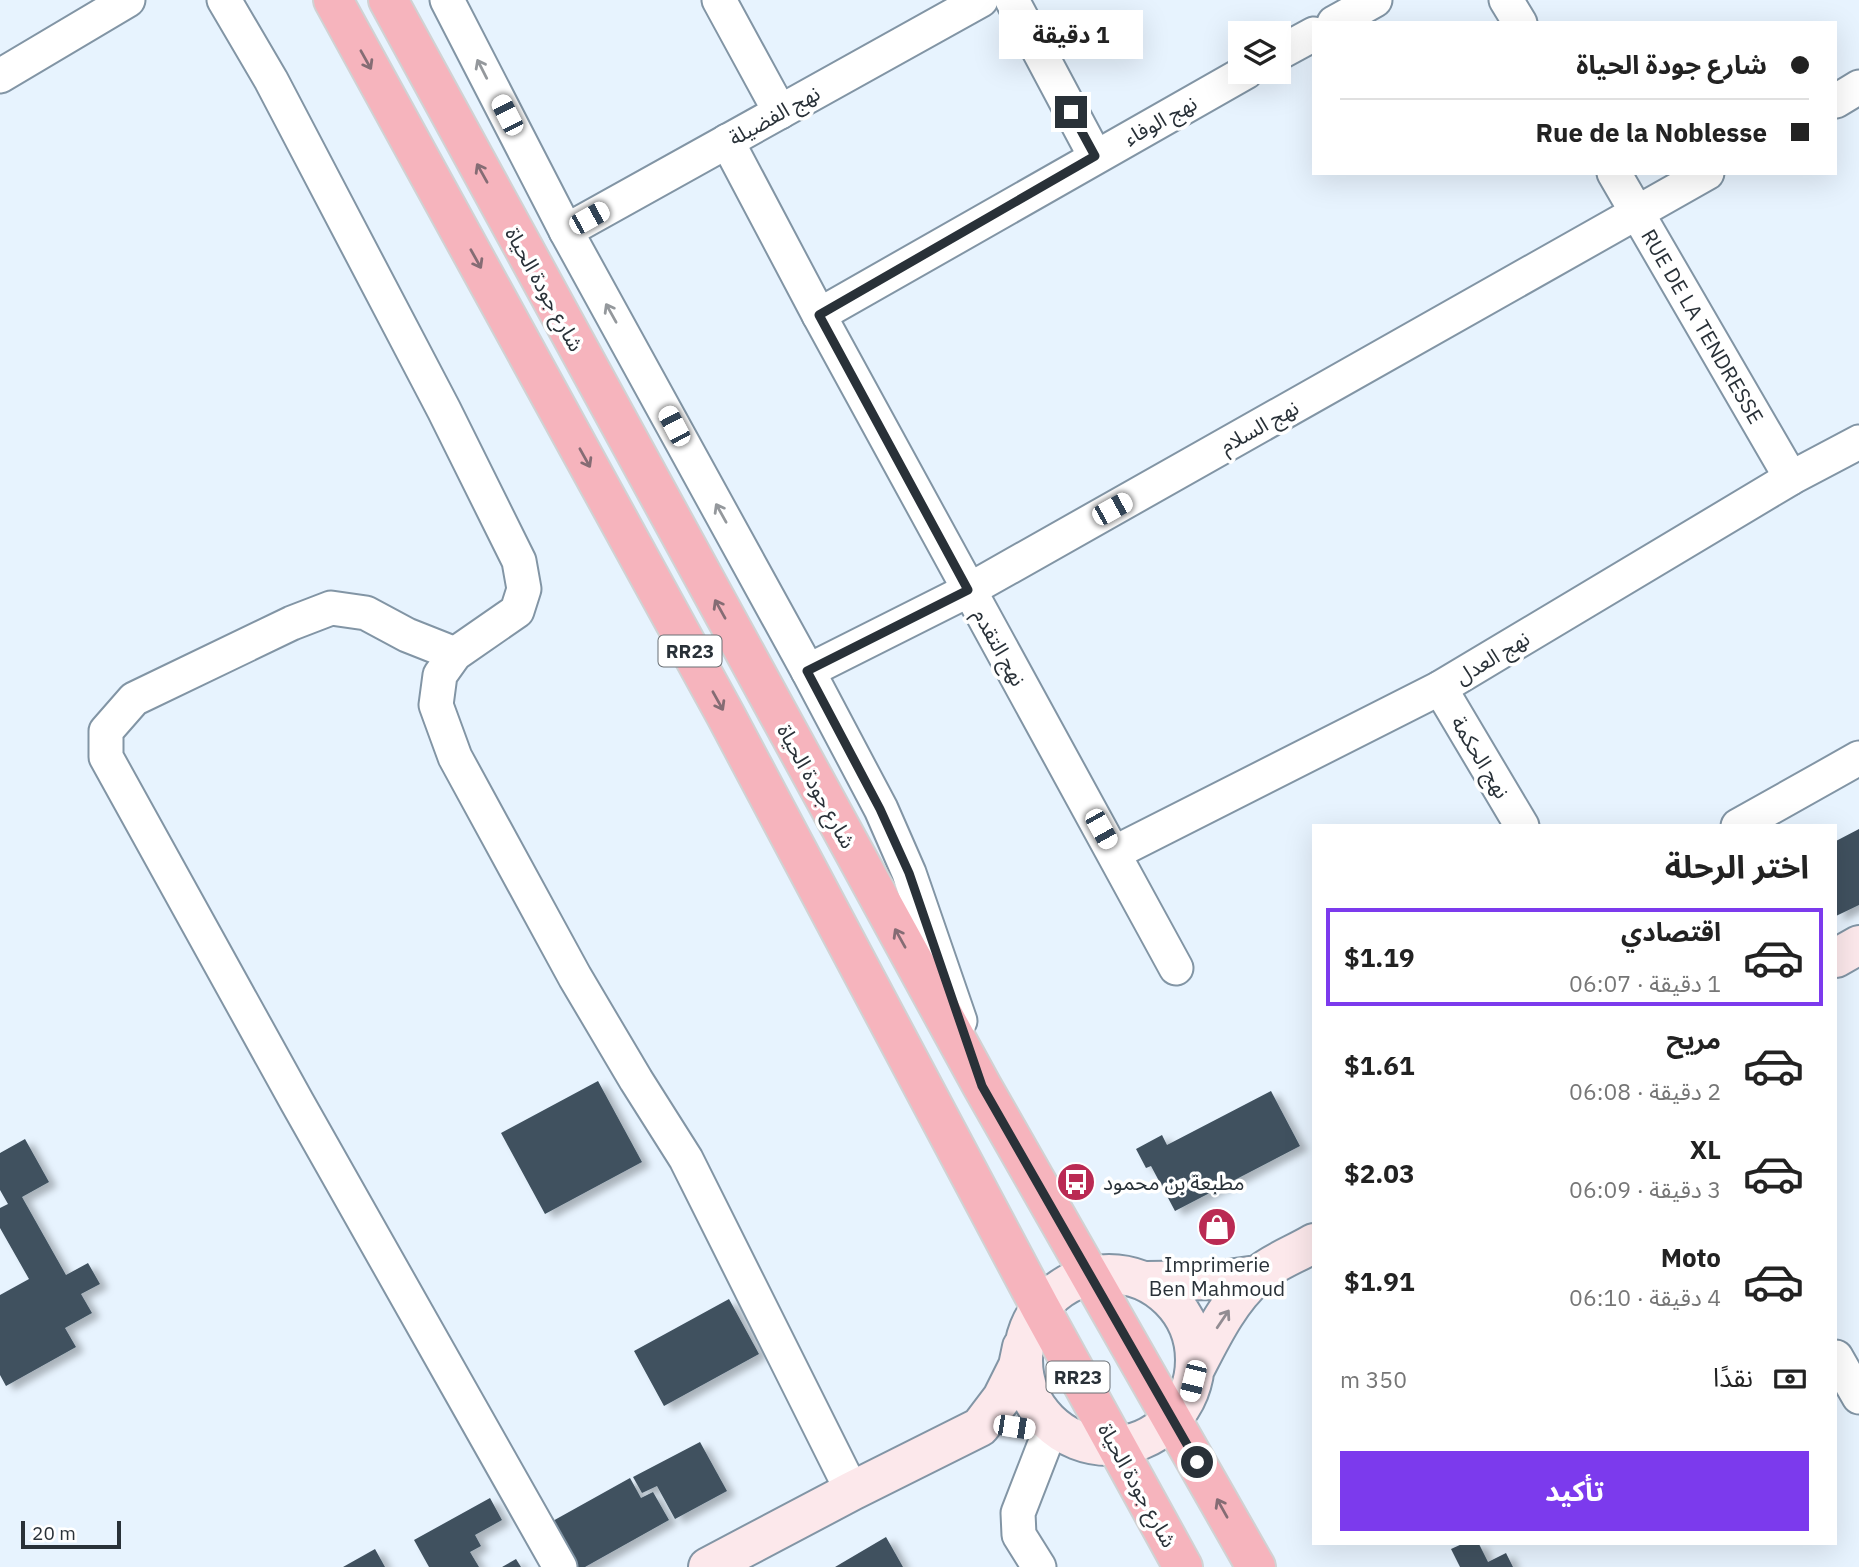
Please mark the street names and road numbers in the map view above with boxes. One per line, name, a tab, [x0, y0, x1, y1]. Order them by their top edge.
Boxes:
street label: نهج الفضيلة	[723, 79, 825, 153]
street label: نهج الوفاء	[1118, 89, 1202, 153]
street label: شارع جودة الحياة	[498, 222, 591, 357]
street label: RUE DE LA TENDRESSE	[1635, 224, 1770, 429]
street label: نهج السلام	[1215, 393, 1305, 462]
street label: نهج التقدم	[965, 603, 1033, 692]
street label: نهج العدل	[1450, 624, 1535, 692]
road number: RR23	[658, 636, 722, 666]
street label: نهج الحكمة	[1444, 710, 1517, 805]
street label: شارع جودة الحياة	[770, 719, 863, 854]
road number: RR23	[1046, 1362, 1110, 1392]
street label: شارع جودة الحياة	[1091, 1418, 1184, 1553]

